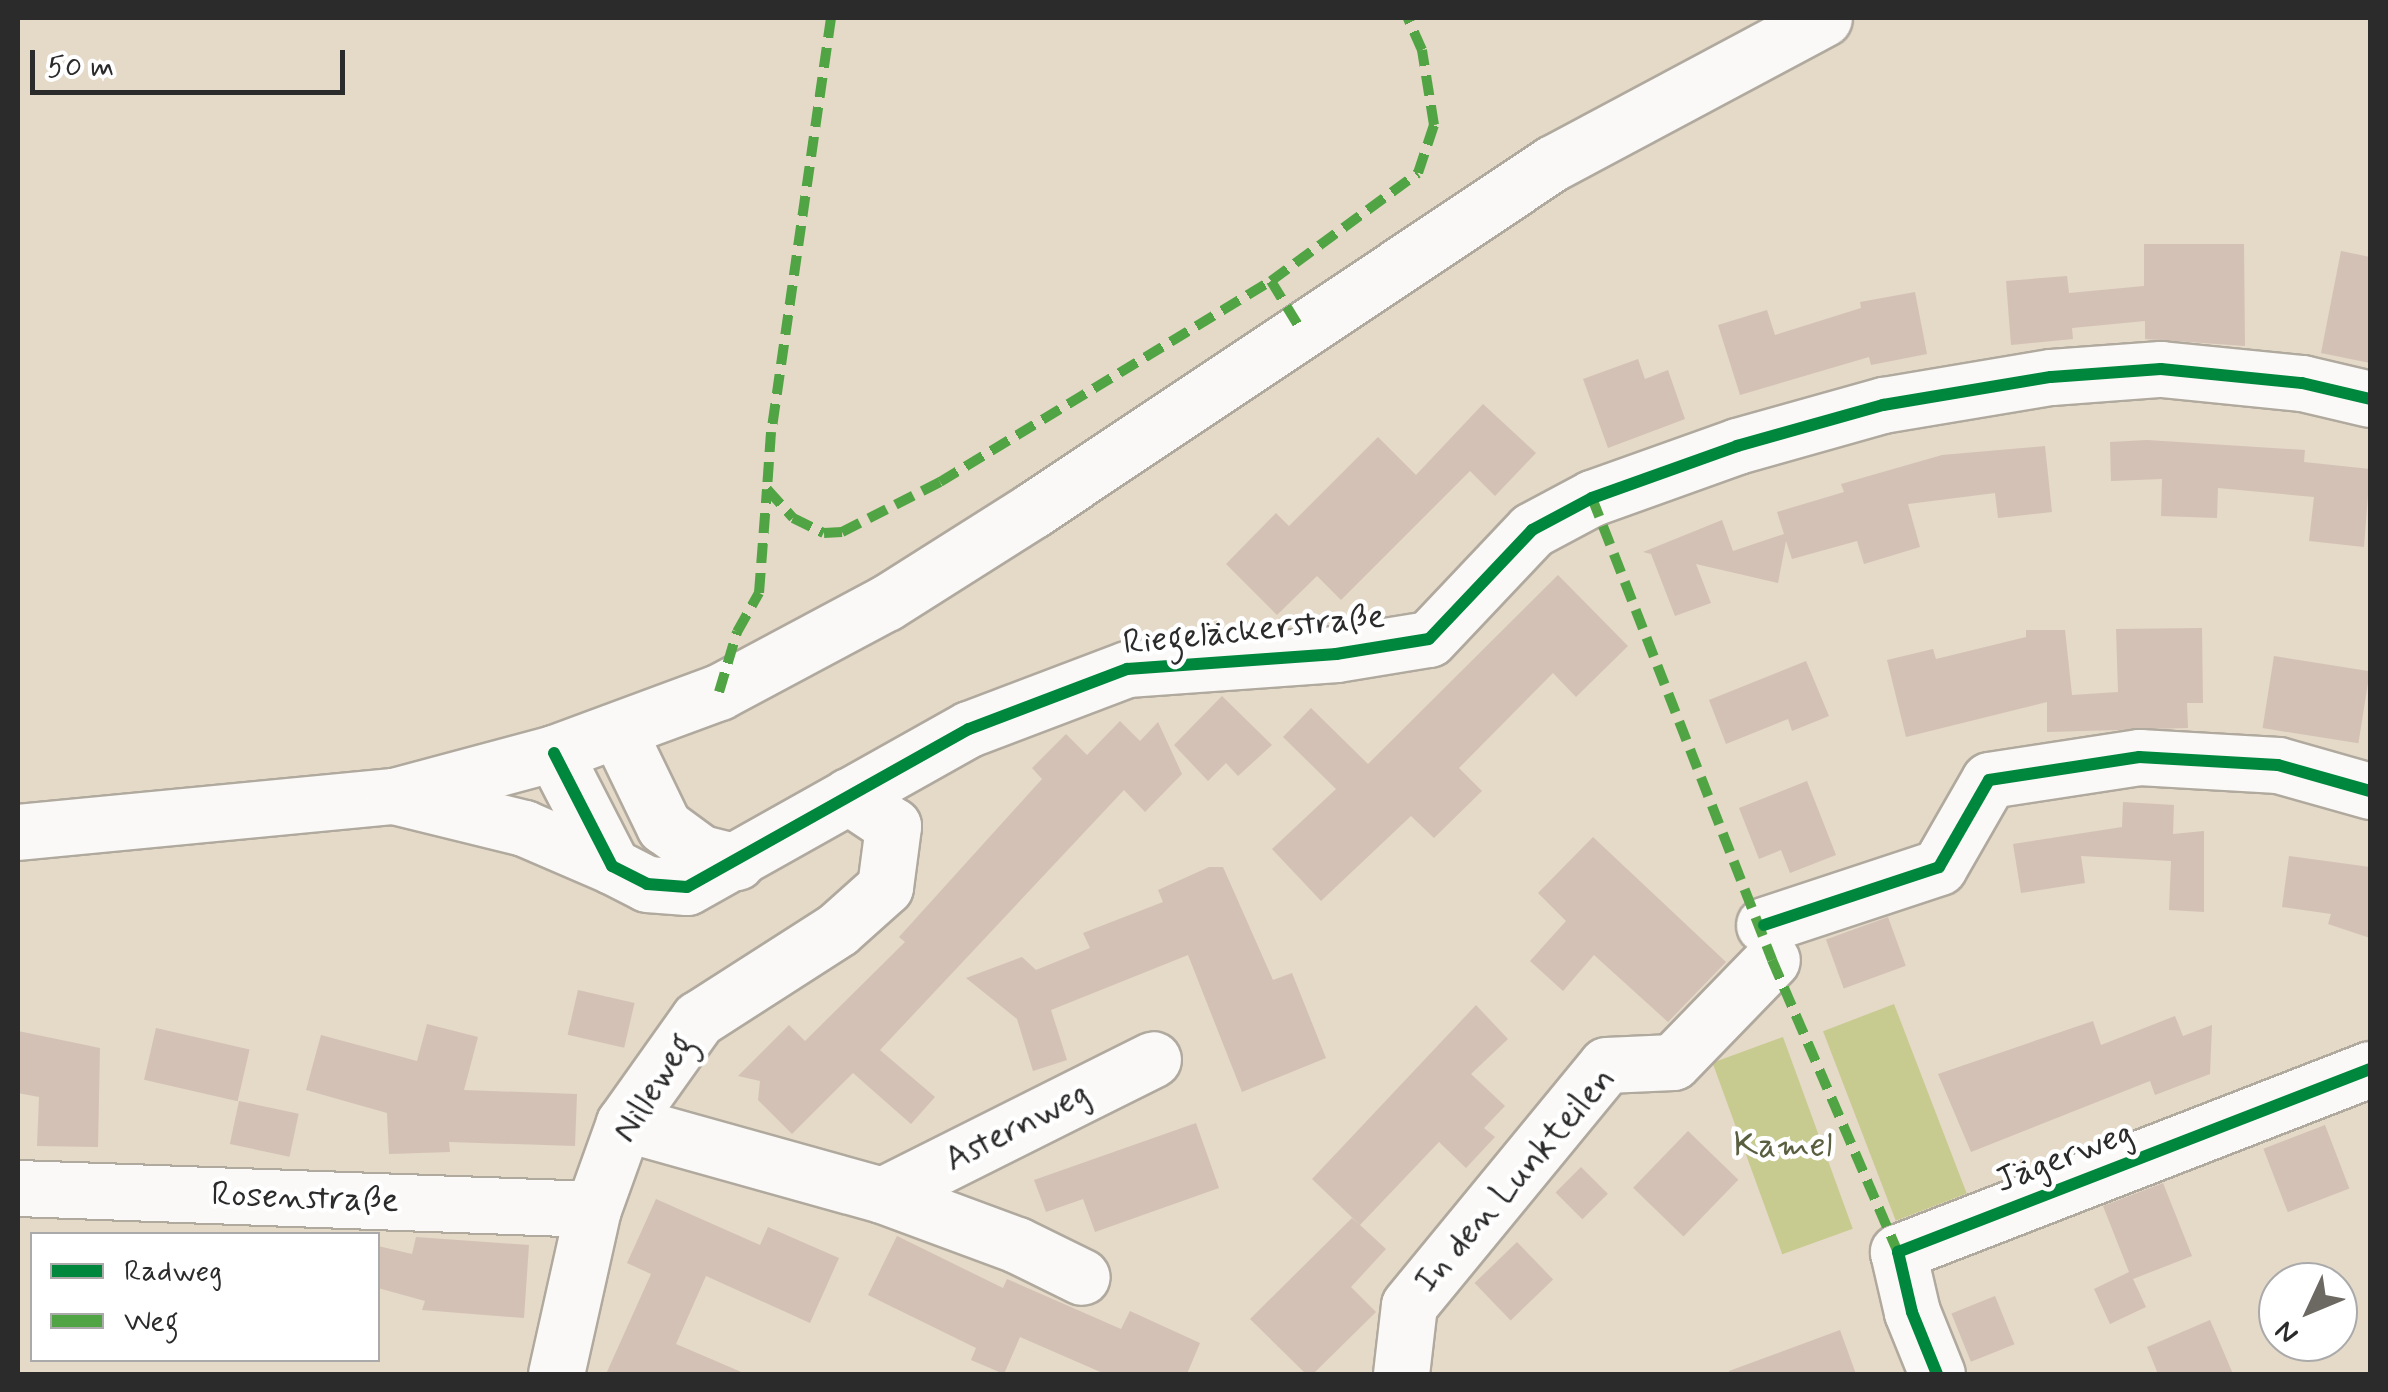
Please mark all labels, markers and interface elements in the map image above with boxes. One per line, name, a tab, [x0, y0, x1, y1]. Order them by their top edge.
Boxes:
scale bar	[35, 30, 350, 92]
text: 50 m	[47, 48, 114, 87]
street label: Riegeläckerstraße	[1121, 595, 1387, 665]
street label: Nilleweg	[604, 1026, 704, 1150]
street label: In den Lunkteilen	[1410, 1063, 1620, 1297]
street label: Asternweg	[938, 1073, 1096, 1181]
street label: Jägerweg	[1989, 1112, 2139, 1202]
park label: Kamel	[1734, 1125, 1832, 1167]
street label: Rosenstraße	[211, 1174, 399, 1222]
legend	[30, 1232, 380, 1362]
text: Radweg	[124, 1252, 222, 1291]
north arrow	[2258, 1262, 2358, 1362]
text: Weg	[124, 1302, 179, 1341]
text: N	[2268, 1312, 2307, 1351]

